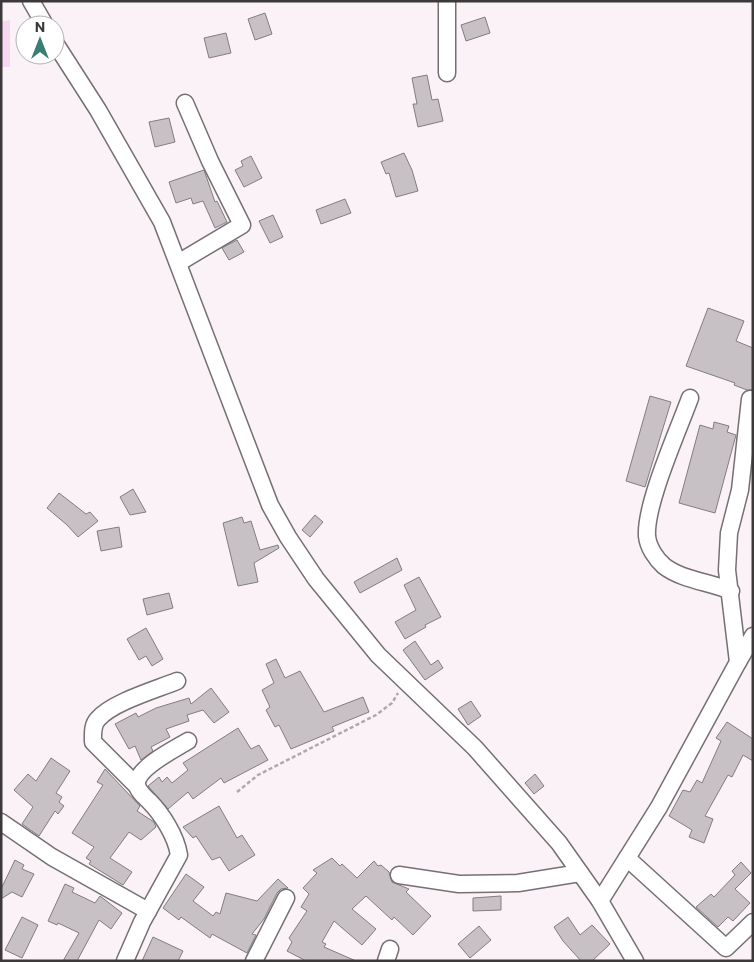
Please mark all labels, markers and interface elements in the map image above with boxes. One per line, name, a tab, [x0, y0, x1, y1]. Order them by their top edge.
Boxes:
north arrow	[15, 15, 65, 65]
text: N	[35, 18, 45, 35]

